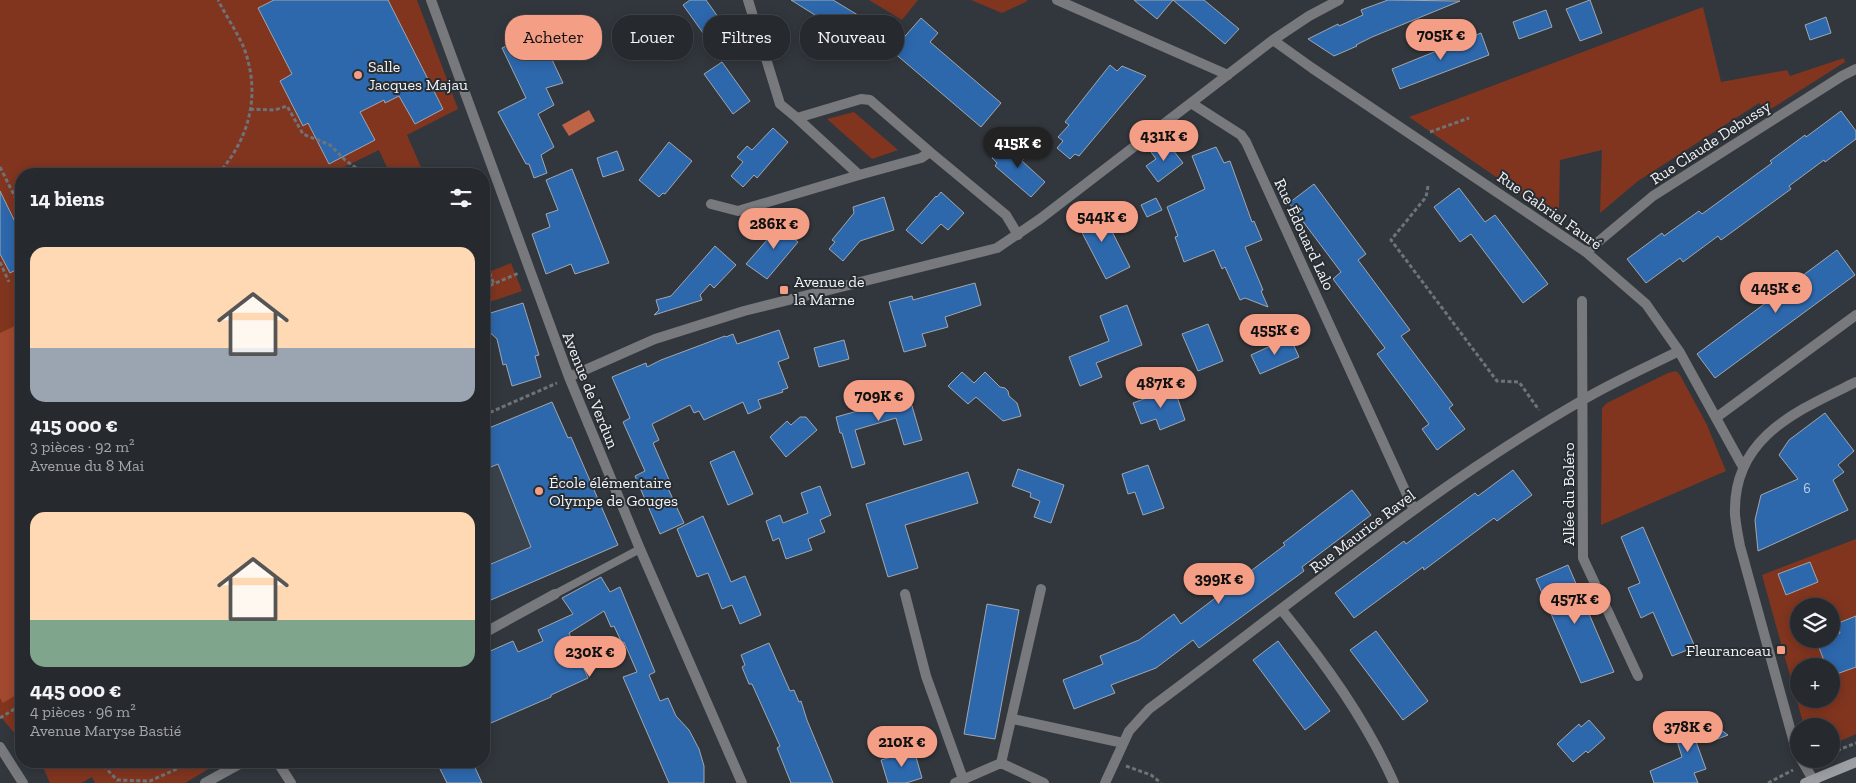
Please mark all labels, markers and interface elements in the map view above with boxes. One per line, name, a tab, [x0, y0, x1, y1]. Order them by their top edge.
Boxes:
chip: Acheter	[505, 15, 602, 60]
chip: Louer	[612, 15, 693, 60]
chip: Filtres	[703, 15, 790, 60]
chip: Nouveau	[800, 15, 904, 60]
pin: 705K €	[1400, 18, 1482, 61]
text: 705K €	[1417, 25, 1465, 44]
place label: Salle Jacques Majau	[368, 57, 468, 94]
marker: Salle Jacques Majau	[352, 69, 364, 81]
street label: Rue Claude Debussy	[1646, 96, 1775, 188]
pin: 431K €	[1123, 120, 1205, 162]
pin: 415K €	[977, 126, 1059, 169]
text: 431K €	[1140, 126, 1188, 145]
text: 415K €	[994, 133, 1042, 152]
street label: Rue Gabriel Fauré	[1494, 167, 1606, 254]
street label: Rue Édouard Lalo	[1270, 175, 1339, 293]
icon: filters	[447, 184, 475, 212]
text: 14 biens	[30, 186, 104, 211]
pin: 544K €	[1061, 200, 1143, 243]
text: 544K €	[1077, 207, 1127, 226]
pin: 286K €	[733, 208, 815, 250]
text: 286K €	[749, 214, 799, 233]
place label: Avenue de la Marne	[794, 272, 865, 309]
pin: 445K €	[1735, 272, 1817, 314]
text: 445K €	[1751, 278, 1801, 297]
icon: home	[208, 279, 298, 369]
marker: Avenue de la Marne	[778, 284, 790, 296]
pin: 455K €	[1234, 314, 1316, 356]
text: 455K €	[1250, 320, 1300, 339]
street label: Avenue de Verdun	[558, 329, 623, 452]
pin: 487K €	[1120, 366, 1202, 409]
text: 487K €	[1137, 373, 1185, 392]
pin: 709K €	[838, 380, 920, 422]
text: 709K €	[855, 386, 903, 405]
text: 415 000 €	[30, 412, 118, 437]
text: 3 pièces · 92 m²	[30, 437, 135, 456]
street label: Allée du Boléro	[1559, 442, 1578, 546]
text: Avenue du 8 Mai	[30, 456, 144, 475]
place label: École élémentaire Olympe de Gouges	[549, 473, 678, 510]
house number: 6	[1803, 480, 1811, 497]
marker: École élémentaire Olympe de Gouges	[533, 485, 545, 497]
street label: Rue Maurice Ravel	[1306, 486, 1419, 577]
icon: home	[208, 544, 298, 634]
pin: 399K €	[1178, 562, 1260, 605]
text: 399K €	[1195, 569, 1243, 588]
pin: 457K €	[1534, 582, 1616, 625]
text: 457K €	[1551, 589, 1599, 608]
map controls	[1790, 598, 1840, 768]
button: layers	[1790, 598, 1840, 648]
pin: 230K €	[549, 636, 631, 678]
place label: Fleuranceau	[1686, 641, 1771, 660]
text: 230K €	[565, 642, 615, 661]
marker: Fleuranceau	[1775, 644, 1787, 656]
button: +	[1790, 658, 1840, 708]
text: 445 000 €	[30, 677, 121, 702]
text: 4 pièces · 96 m²	[30, 702, 136, 721]
pin: 378K €	[1647, 710, 1729, 753]
text: 378K €	[1664, 717, 1712, 736]
button: −	[1790, 718, 1840, 768]
text: Avenue Maryse Bastié	[30, 721, 181, 740]
pin: 210K €	[861, 726, 943, 768]
text: 210K €	[878, 732, 926, 751]

